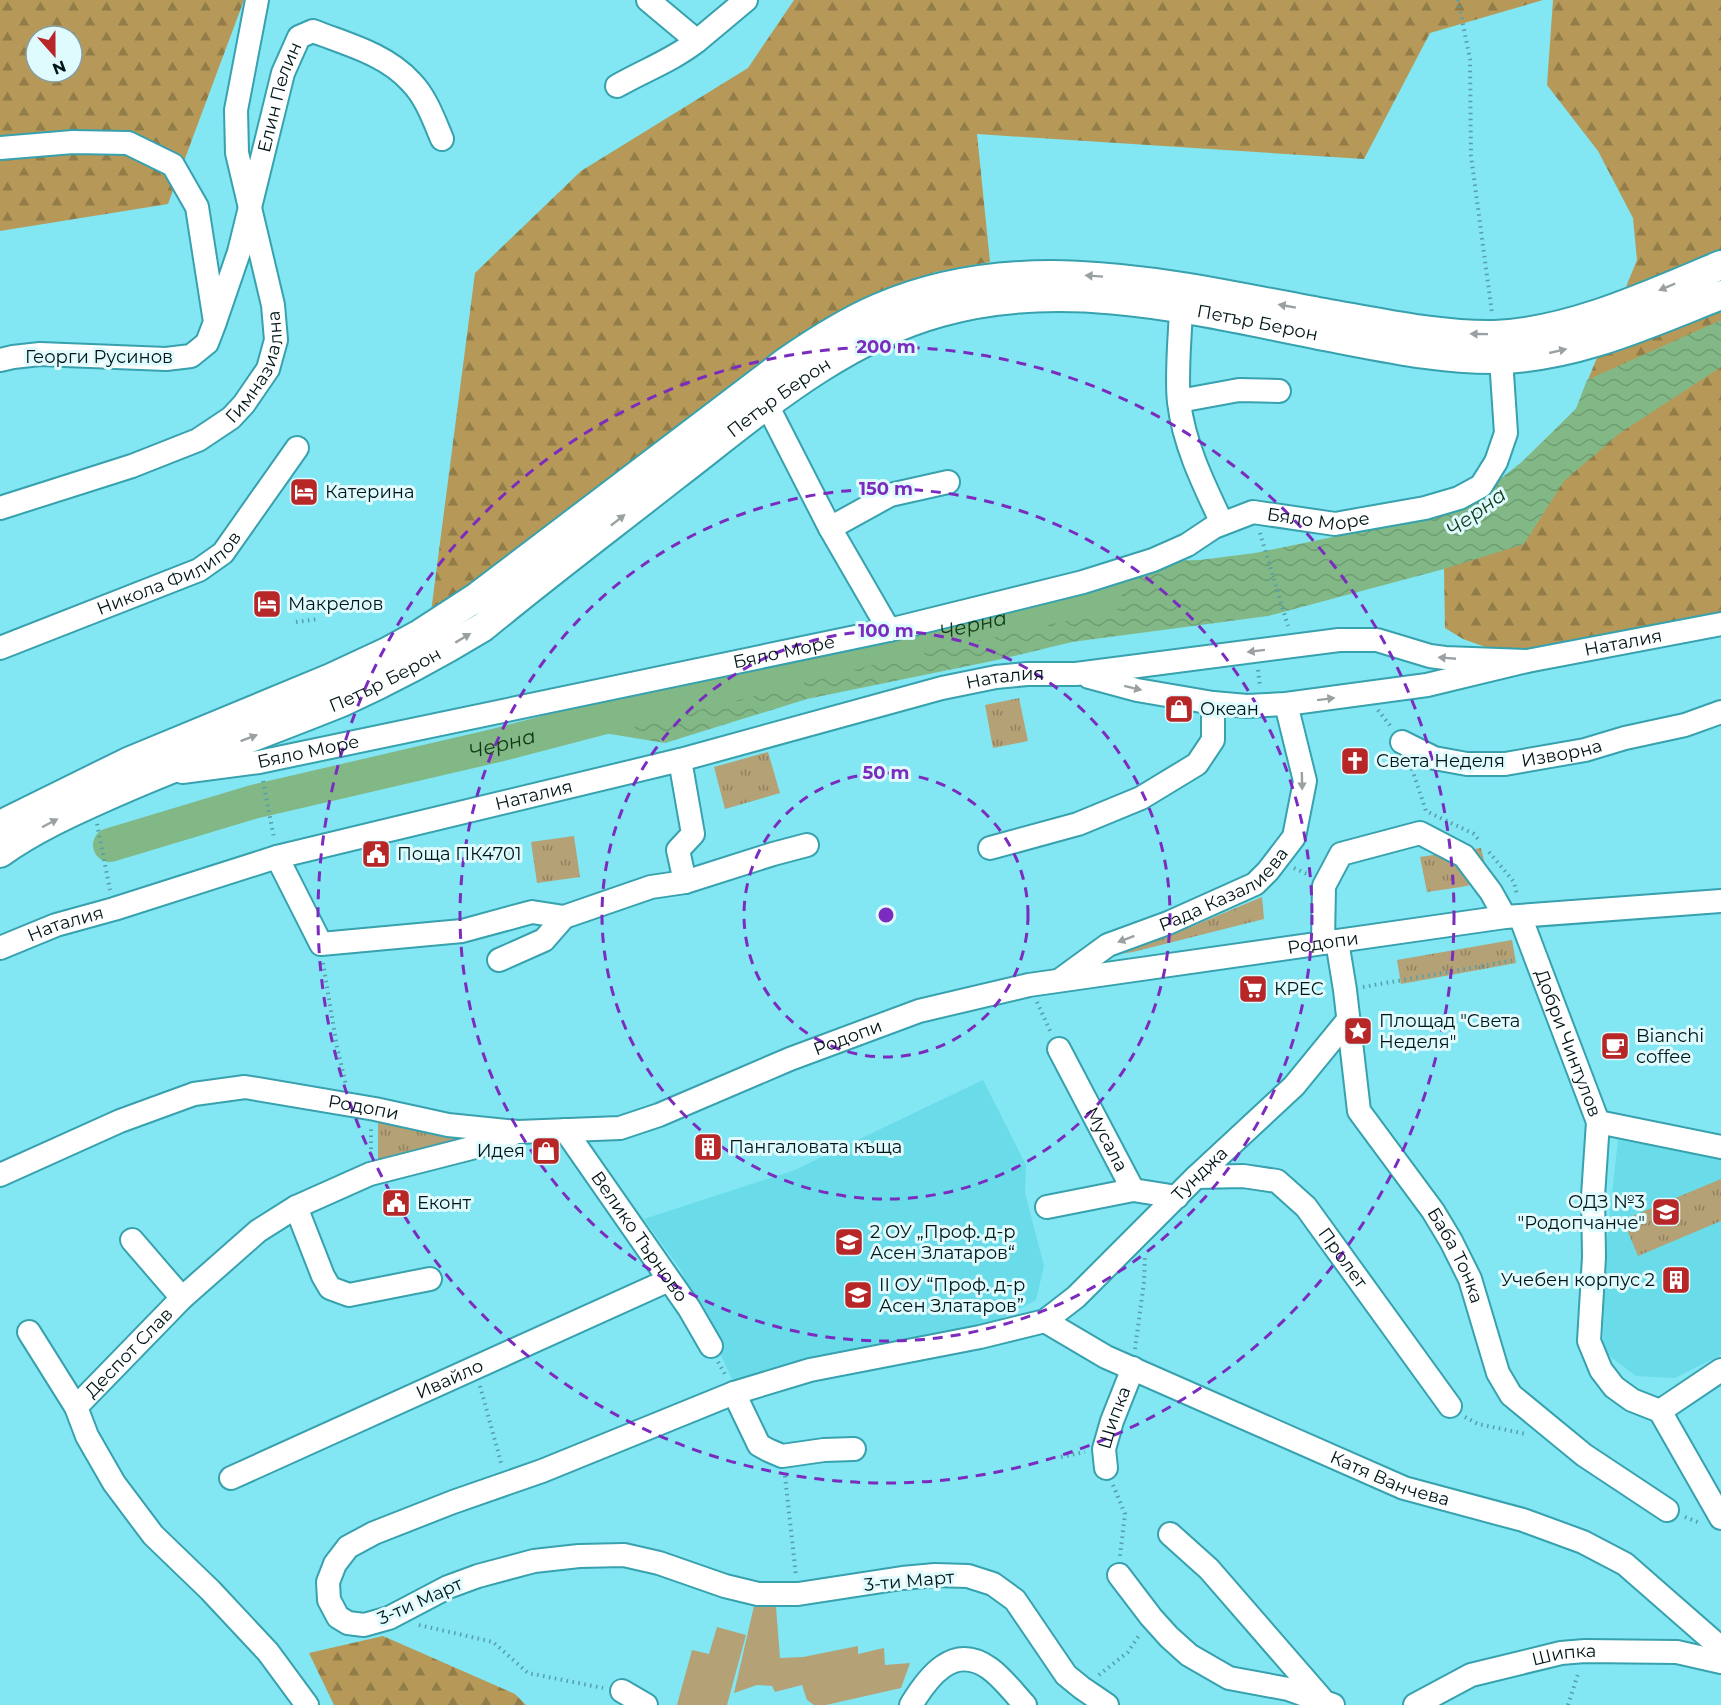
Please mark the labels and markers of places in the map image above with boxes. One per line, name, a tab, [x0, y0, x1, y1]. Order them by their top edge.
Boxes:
hotel icon: Катерина	[288, 476, 320, 508]
place label: Катерина	[325, 481, 414, 503]
hotel icon: Макрелов	[251, 588, 283, 620]
place label: Макрелов	[288, 593, 383, 615]
shop icon: Океан	[1163, 693, 1195, 725]
place label: Океан	[1200, 698, 1259, 720]
church icon: Света Неделя	[1339, 745, 1371, 777]
place label: Света Неделя	[1376, 750, 1505, 772]
public building icon: Поща ПК4701	[360, 838, 392, 870]
place label: Поща ПК4701	[397, 843, 521, 865]
centre of rings	[876, 905, 896, 925]
supermarket icon: КРЕС	[1237, 973, 1269, 1005]
place label: КРЕС	[1274, 978, 1324, 1000]
place label: Площад "Света Неделя"	[1379, 1010, 1520, 1053]
place icon: Площад "Света Неделя"	[1342, 1015, 1374, 1047]
place label: Bianchi coffee	[1636, 1025, 1704, 1068]
cafe icon: Bianchi coffee	[1599, 1030, 1631, 1062]
building icon: Пангаловата къща	[692, 1131, 724, 1163]
shop icon: Идея	[530, 1135, 562, 1167]
place label: Пангаловата къща	[729, 1136, 902, 1158]
place label: Идея	[477, 1140, 525, 1162]
public building icon: Еконт	[380, 1187, 412, 1219]
place label: ОДЗ №3 "Родопчанче"	[1517, 1191, 1645, 1234]
place label: Еконт	[417, 1192, 472, 1214]
school or university icon: ОДЗ №3 "Родопчанче"	[1650, 1196, 1682, 1228]
place label: 2 ОУ „Проф. д-р Асен Златаров“	[870, 1221, 1016, 1264]
school or university icon: 2 ОУ „Проф. д-р Асен Златаров“	[833, 1226, 865, 1258]
building icon: Учебен корпус 2	[1660, 1264, 1692, 1296]
place label: Учебен корпус 2	[1501, 1269, 1655, 1291]
place label: II ОУ “Проф. д-р Асен Златаров”	[879, 1274, 1025, 1317]
school or university icon: II ОУ “Проф. д-р Асен Златаров”	[842, 1279, 874, 1311]

